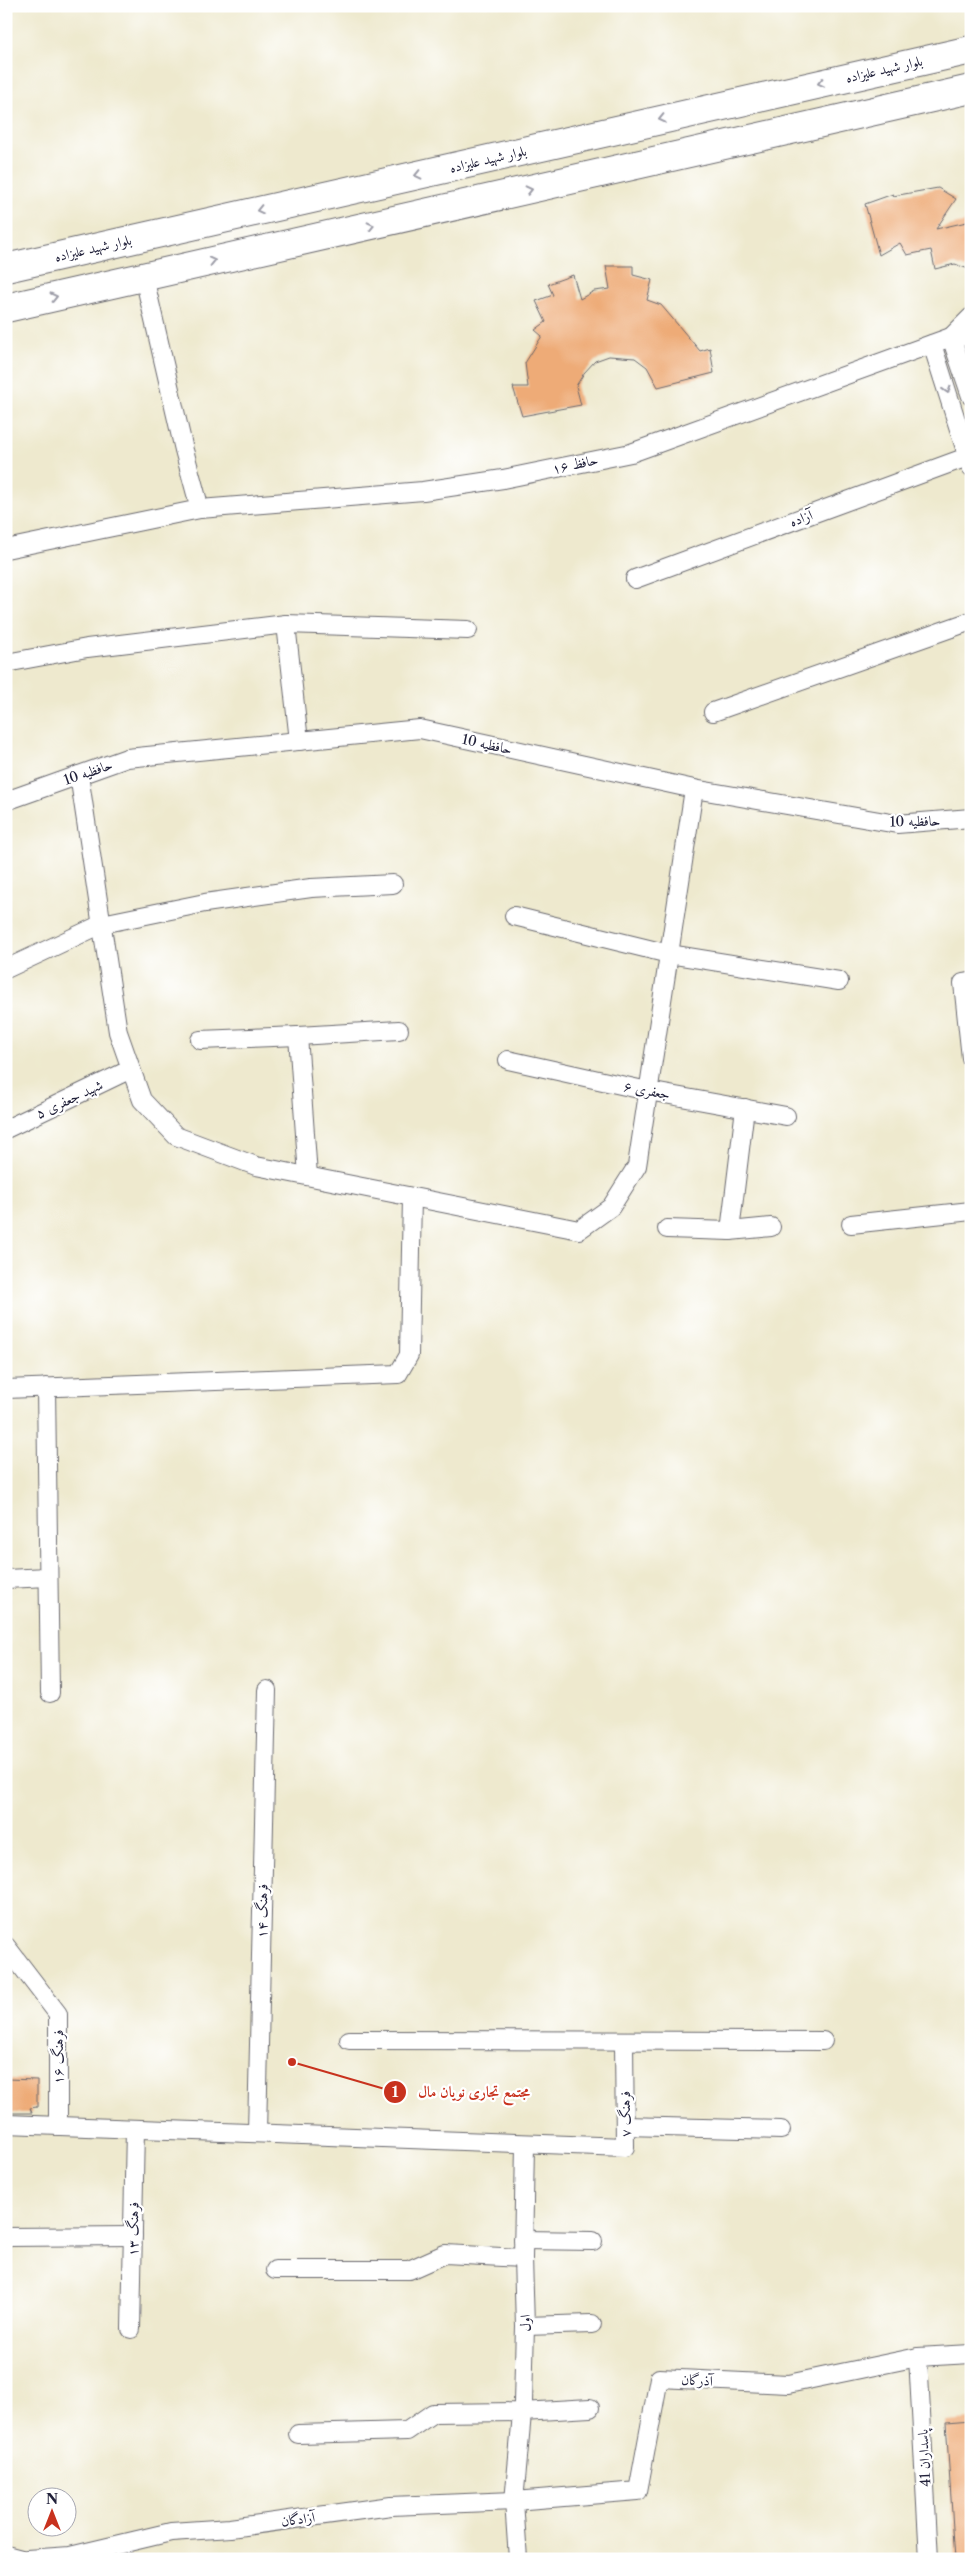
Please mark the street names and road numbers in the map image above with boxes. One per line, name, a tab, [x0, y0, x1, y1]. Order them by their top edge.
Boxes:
street label: بلوار شهید علیزاده	[844, 51, 925, 88]
street label: بلوار شهید علیزاده	[448, 141, 529, 178]
street label: بلوار شهید علیزاده	[53, 230, 134, 267]
street label: حافظ ۱۶	[550, 450, 600, 478]
street label: آزاده	[787, 505, 817, 530]
street label: حافظیه 10	[460, 730, 514, 758]
street label: حافظیه 10	[61, 755, 115, 789]
street label: حافظیه 10	[889, 812, 941, 830]
street label: شهید جعفری ۵	[33, 1076, 106, 1123]
street label: جعفری ۶	[622, 1077, 672, 1103]
street label: فرهنگ ۱۴	[253, 1884, 271, 1938]
street label: فرهنگ ۱۶	[49, 2030, 67, 2084]
street label: فرهنگ ۷	[616, 2091, 634, 2137]
street label: فرهنگ ۱۳	[124, 2202, 142, 2256]
street label: اول	[516, 2314, 534, 2332]
street label: آذرگان	[681, 2370, 715, 2390]
street label: پاسداران 41	[913, 2427, 936, 2487]
street label: آزادگان	[280, 2507, 318, 2530]

